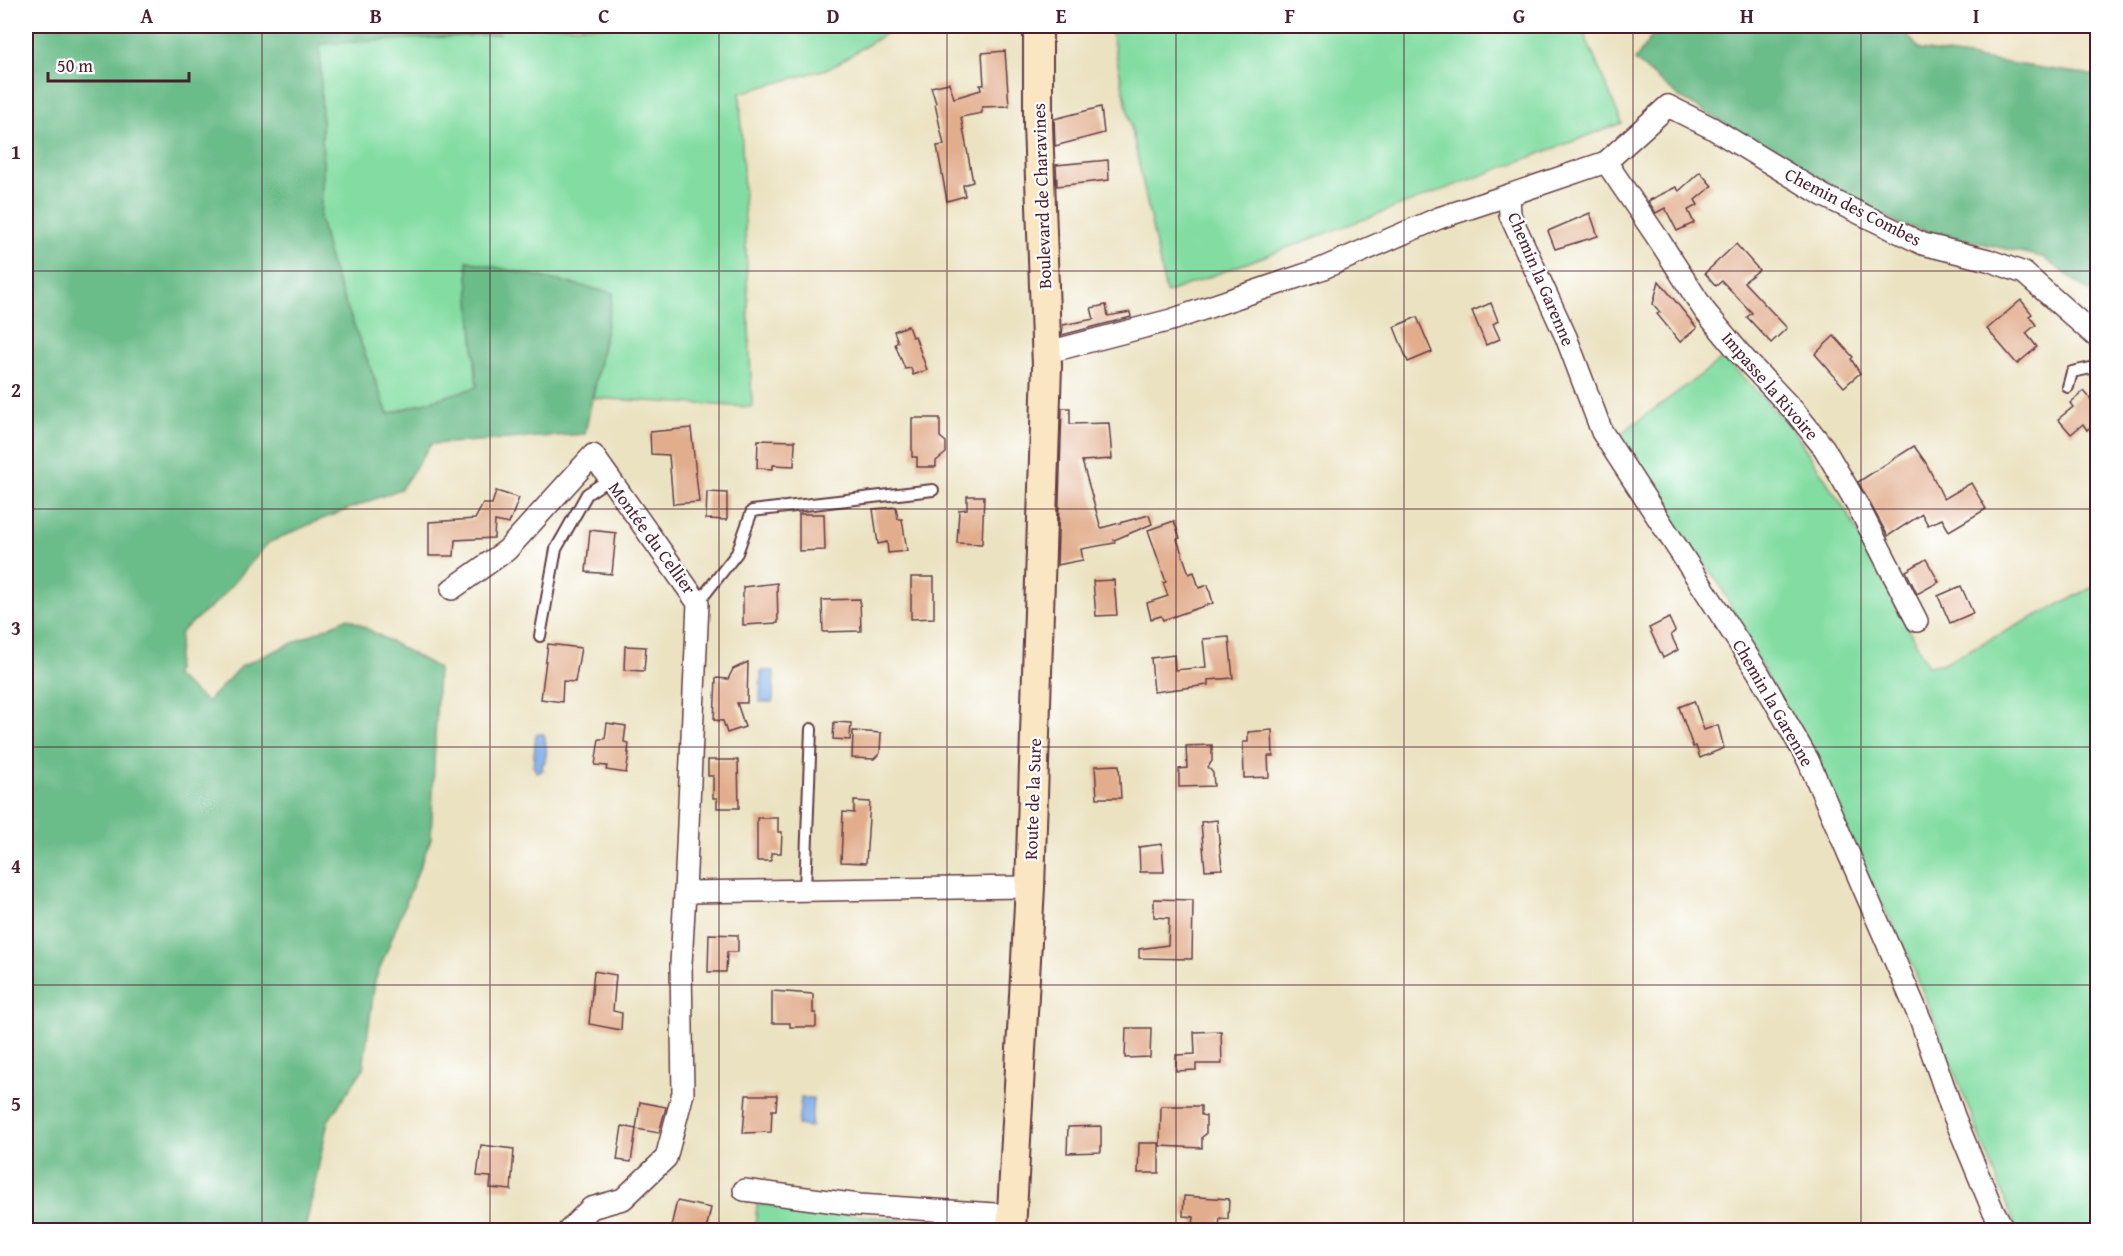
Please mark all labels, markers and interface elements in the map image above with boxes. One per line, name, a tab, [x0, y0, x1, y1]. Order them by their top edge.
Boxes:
text: A	[141, 1, 154, 30]
text: B	[370, 1, 382, 30]
text: C	[598, 1, 610, 30]
text: D	[826, 1, 840, 30]
text: E	[1056, 1, 1067, 30]
text: F	[1285, 1, 1295, 30]
text: G	[1513, 1, 1525, 30]
text: H	[1740, 1, 1754, 30]
text: I	[1973, 1, 1979, 30]
scale bar	[48, 45, 189, 83]
text: 50 m	[57, 52, 93, 79]
street label: Boulevard de Charavines	[1025, 103, 1058, 290]
text: 1	[11, 137, 21, 166]
street label: Chemin des Combes	[1780, 160, 1926, 253]
street label: Chemin la Garenne	[1501, 208, 1582, 350]
street label: Impasse la Rivoire	[1715, 325, 1825, 446]
text: 2	[11, 375, 21, 404]
street label: Montée du Cellier	[602, 476, 703, 600]
text: 3	[11, 613, 21, 642]
street label: Chemin la Garenne	[1726, 634, 1821, 771]
street label: Route de la Sure	[1017, 738, 1048, 860]
text: 4	[11, 851, 21, 880]
text: 5	[11, 1089, 21, 1118]

